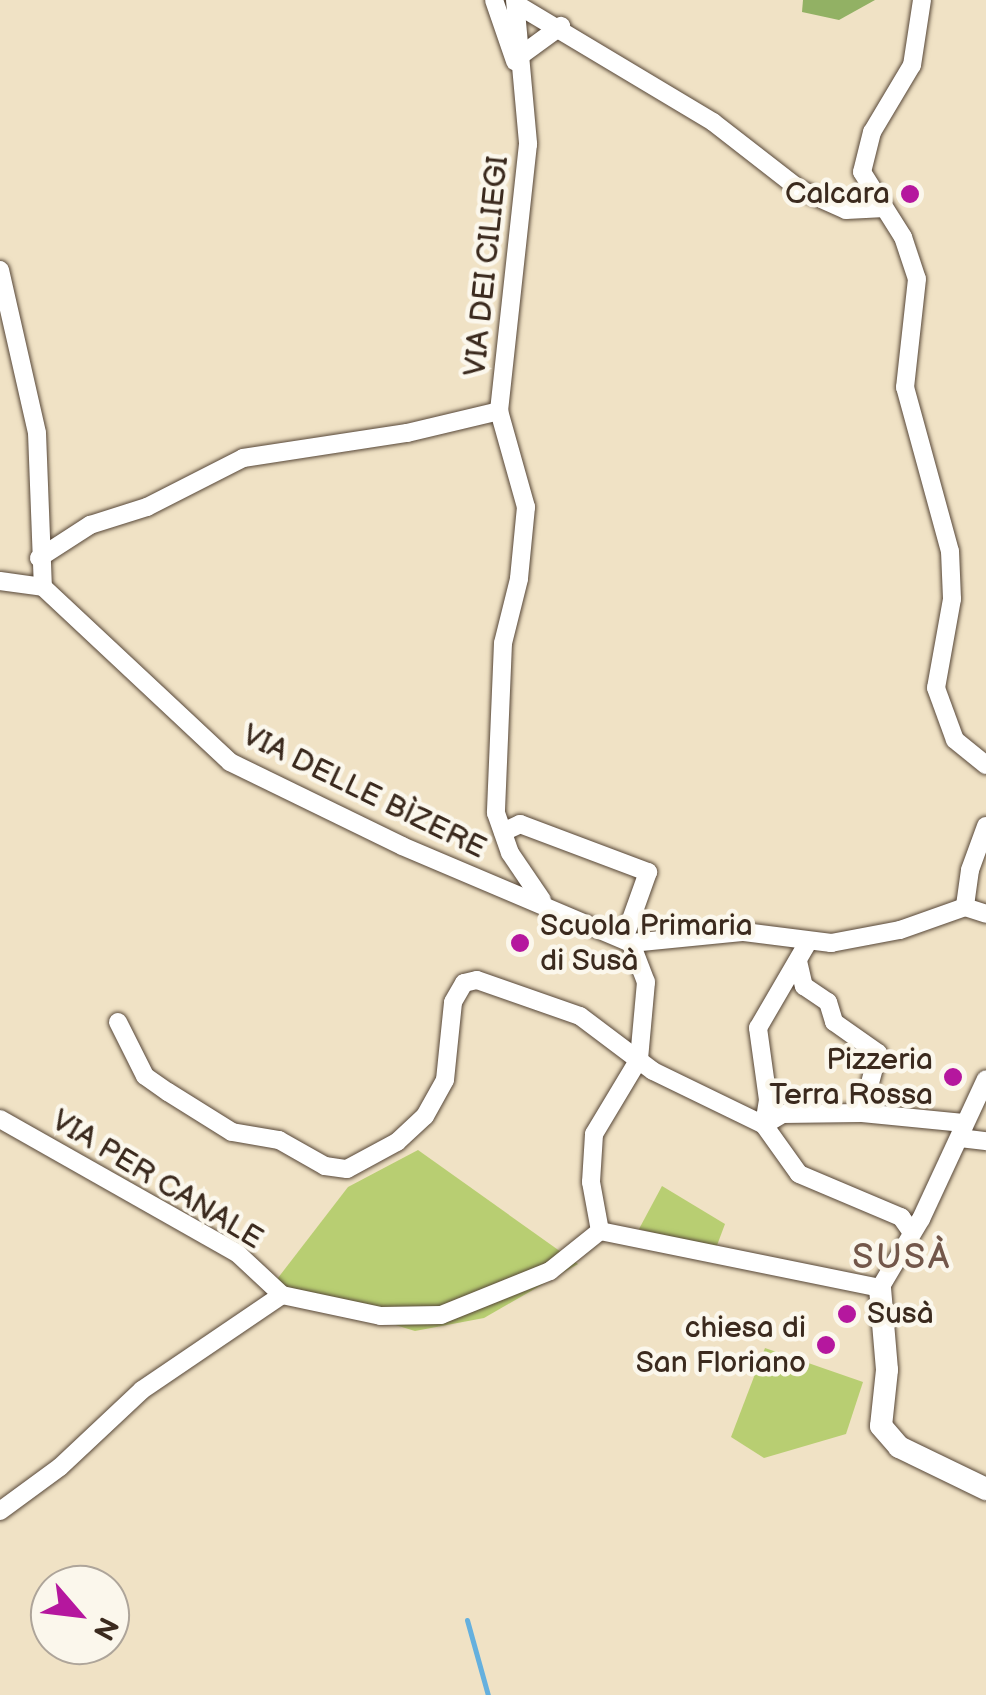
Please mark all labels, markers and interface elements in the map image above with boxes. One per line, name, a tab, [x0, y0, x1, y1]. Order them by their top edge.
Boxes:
street label: VIA DEI CILIEGI	[458, 154, 516, 378]
place label: Calcara	[785, 176, 890, 212]
marker: Calcara	[899, 183, 921, 205]
street label: VIA DELLE BÌZERE	[236, 717, 492, 867]
place label: Scuola Primaria di Susà	[540, 908, 753, 978]
marker: Scuola Primaria di Susà	[509, 932, 531, 954]
place label: Pizzeria Terra Rossa	[769, 1042, 933, 1112]
marker: Pizzeria Terra Rossa	[942, 1066, 964, 1088]
street label: VIA PER CANALE	[45, 1103, 269, 1257]
district label: SUSÀ	[852, 1237, 952, 1279]
place label: Susà	[867, 1296, 934, 1332]
marker: Susà	[836, 1303, 858, 1325]
place label: chiesa di San Floriano	[636, 1310, 806, 1380]
marker: chiesa di San Floriano	[815, 1334, 837, 1356]
north arrow	[30, 1565, 130, 1665]
text: N	[86, 1611, 125, 1645]

